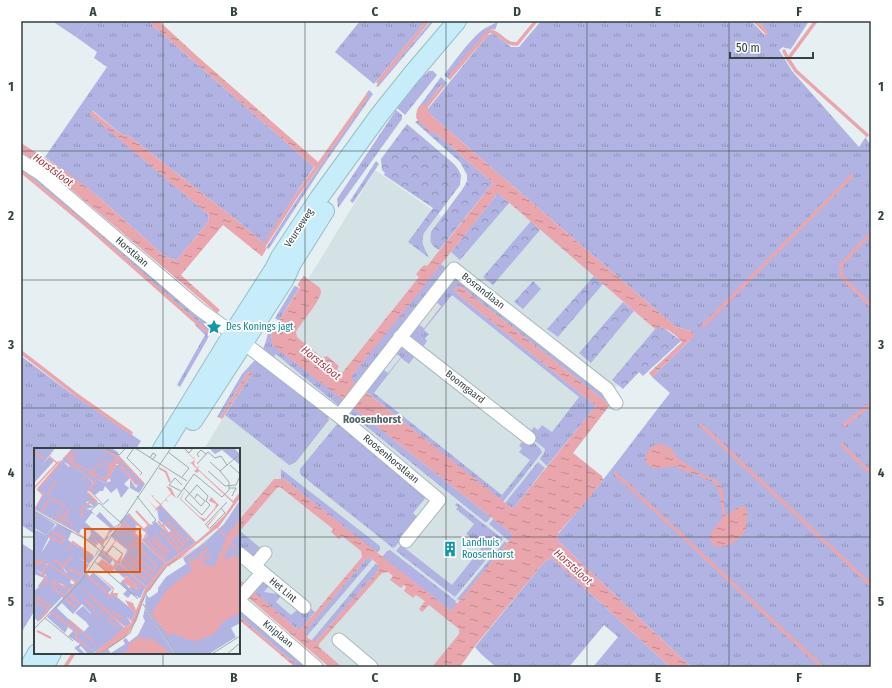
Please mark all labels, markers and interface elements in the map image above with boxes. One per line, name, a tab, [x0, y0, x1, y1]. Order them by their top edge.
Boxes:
text: A	[88, 4, 97, 19]
text: B	[230, 4, 238, 19]
text: C	[372, 4, 379, 19]
text: D	[513, 4, 521, 19]
text: E	[655, 4, 661, 19]
text: F	[796, 4, 802, 19]
scale bar	[730, 34, 813, 60]
text: 50 m	[736, 41, 760, 55]
text: 1	[8, 79, 14, 94]
text: 1	[878, 79, 884, 94]
water label: Horstsloot	[30, 151, 76, 190]
street label: Veurseweg	[282, 206, 316, 250]
text: 2	[7, 208, 14, 223]
text: 2	[877, 208, 884, 223]
street label: Horstlaan	[113, 234, 151, 270]
street label: Bosrandlaan	[459, 270, 507, 312]
place icon: Des Konings jagt	[205, 318, 223, 336]
place label: Des Konings jagt	[226, 321, 294, 333]
text: 3	[7, 337, 14, 352]
text: 3	[877, 337, 884, 352]
water label: Horstsloot	[299, 343, 344, 383]
street label: Boomgaard	[443, 368, 487, 406]
district label: Roosenhorst	[343, 413, 401, 426]
street label: Roosenhorstlaan	[361, 432, 421, 486]
inset map	[34, 448, 240, 654]
text: 4	[8, 465, 15, 480]
text: 4	[878, 465, 885, 480]
place label: Landhuis Roosenhorst	[462, 537, 514, 561]
building icon: Landhuis Roosenhorst	[441, 540, 459, 558]
water label: Horstsloot	[551, 546, 595, 588]
street label: Het Lint	[267, 575, 300, 605]
text: 5	[8, 594, 14, 609]
text: 5	[878, 594, 884, 609]
street label: Kniplaan	[260, 618, 296, 650]
text: A	[88, 670, 97, 685]
text: B	[230, 670, 238, 685]
text: C	[372, 670, 379, 685]
text: D	[513, 670, 521, 685]
text: E	[655, 670, 661, 685]
text: F	[796, 670, 802, 685]

